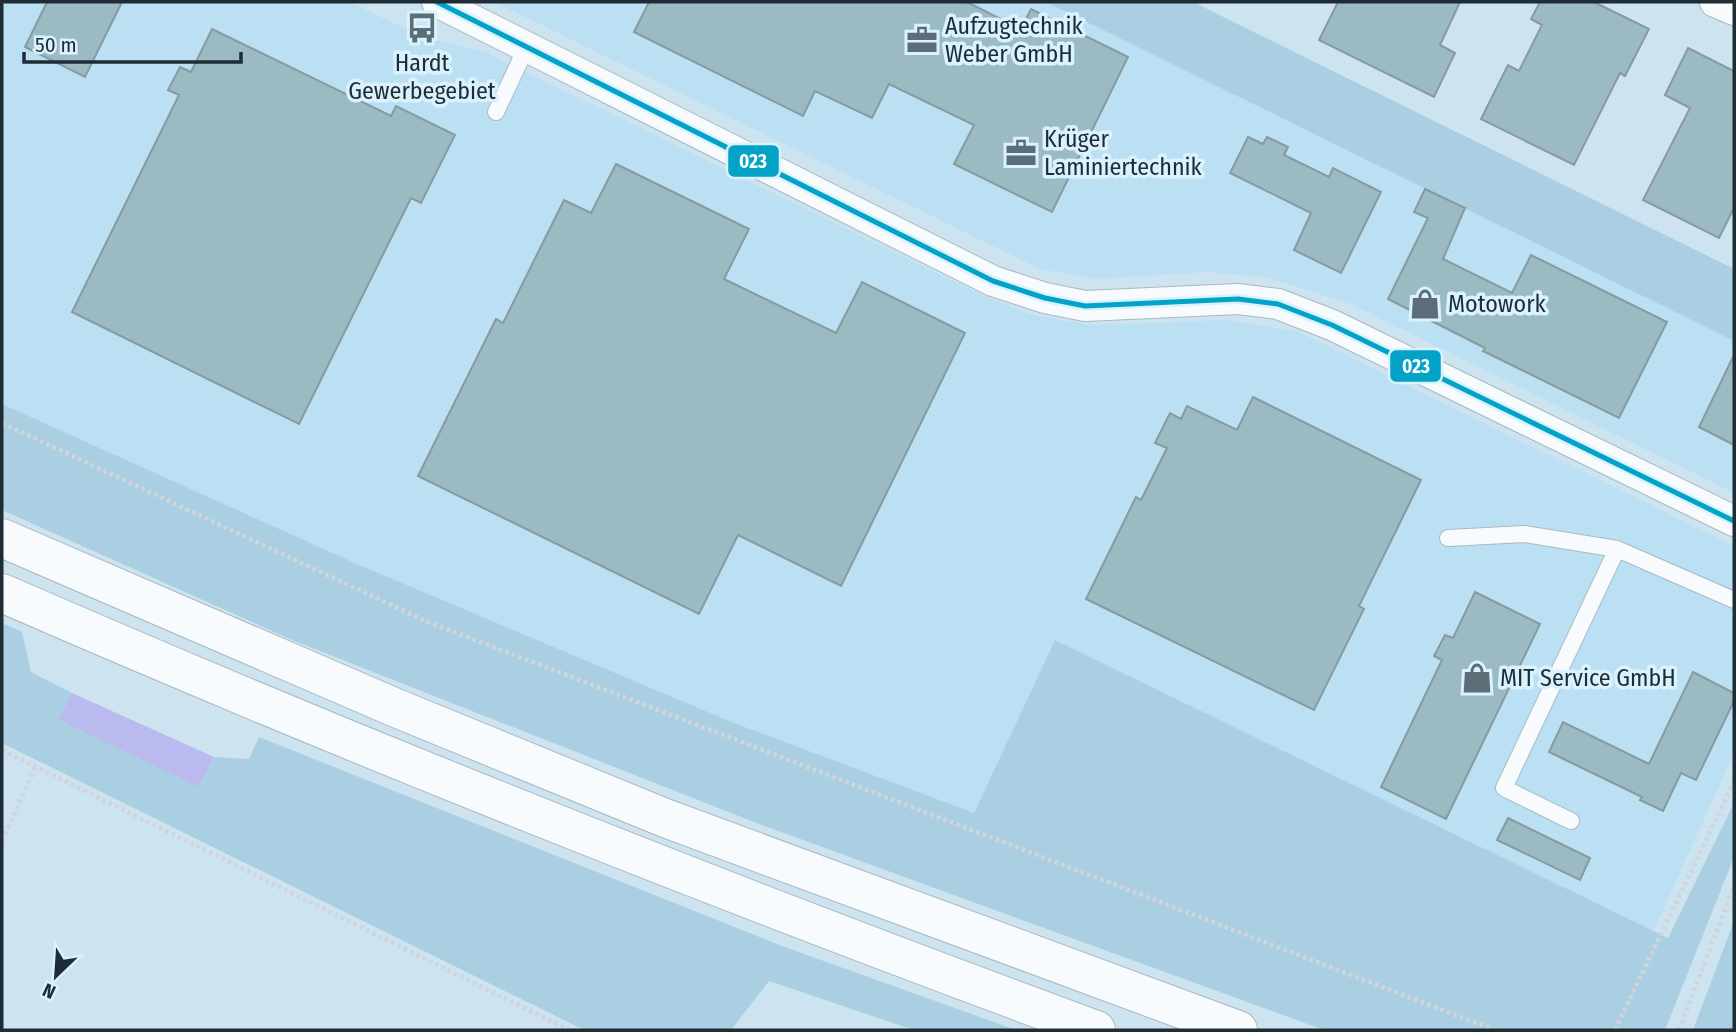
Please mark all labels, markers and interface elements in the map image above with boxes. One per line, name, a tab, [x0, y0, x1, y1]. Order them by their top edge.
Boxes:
bus stop icon: Hardt Gewerbegebiet	[405, 11, 439, 45]
place label: Aufzugtechnik Weber GmbH	[945, 12, 1083, 68]
scale bar	[24, 21, 242, 65]
office icon: Aufzugtechnik Weber GmbH	[905, 23, 939, 57]
text: 50 m	[35, 32, 77, 58]
place label: Hardt Gewerbegebiet	[348, 49, 496, 105]
place label: Krüger Laminiertechnik	[1044, 125, 1203, 181]
office icon: Krüger Laminiertechnik	[1004, 136, 1038, 170]
line badge: 023	[727, 144, 780, 178]
text: 023	[739, 150, 767, 173]
shop icon: Motowork	[1408, 287, 1442, 321]
place label: Motowork	[1448, 290, 1547, 318]
line badge: 023	[1389, 349, 1442, 383]
text: 023	[1402, 355, 1430, 378]
shop icon: MIT Service GmbH	[1460, 661, 1494, 695]
place label: MIT Service GmbH	[1500, 664, 1676, 692]
north arrow	[21, 941, 91, 1011]
text: N	[39, 978, 59, 1004]

